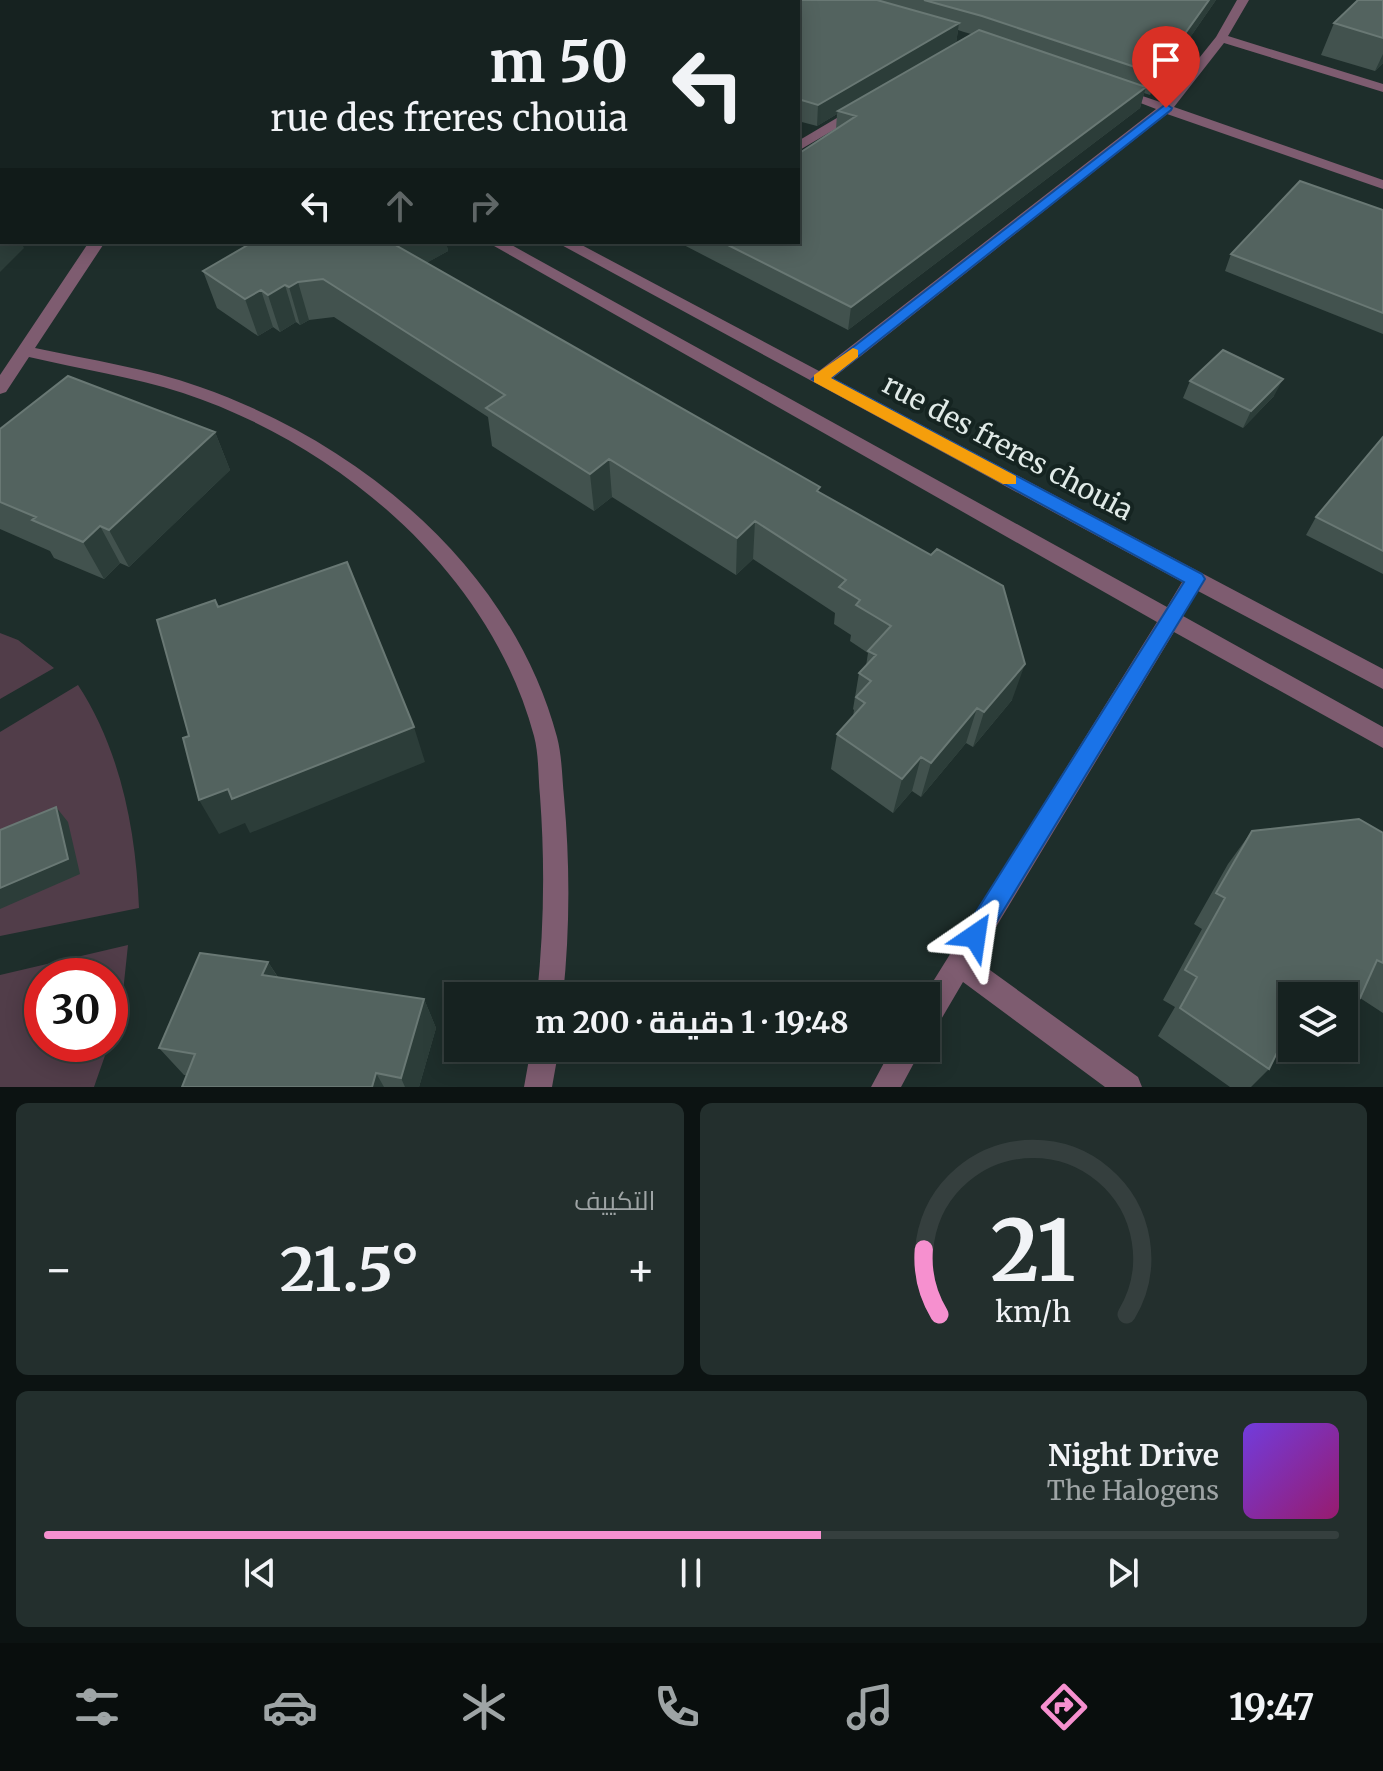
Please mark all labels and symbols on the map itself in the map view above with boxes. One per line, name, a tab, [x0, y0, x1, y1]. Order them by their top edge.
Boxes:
pin	[1132, 26, 1200, 108]
street label: rue des freres chouia	[877, 366, 1139, 528]
position arrow	[933, 894, 1017, 978]
speed limit sign: 30	[24, 958, 128, 1062]

